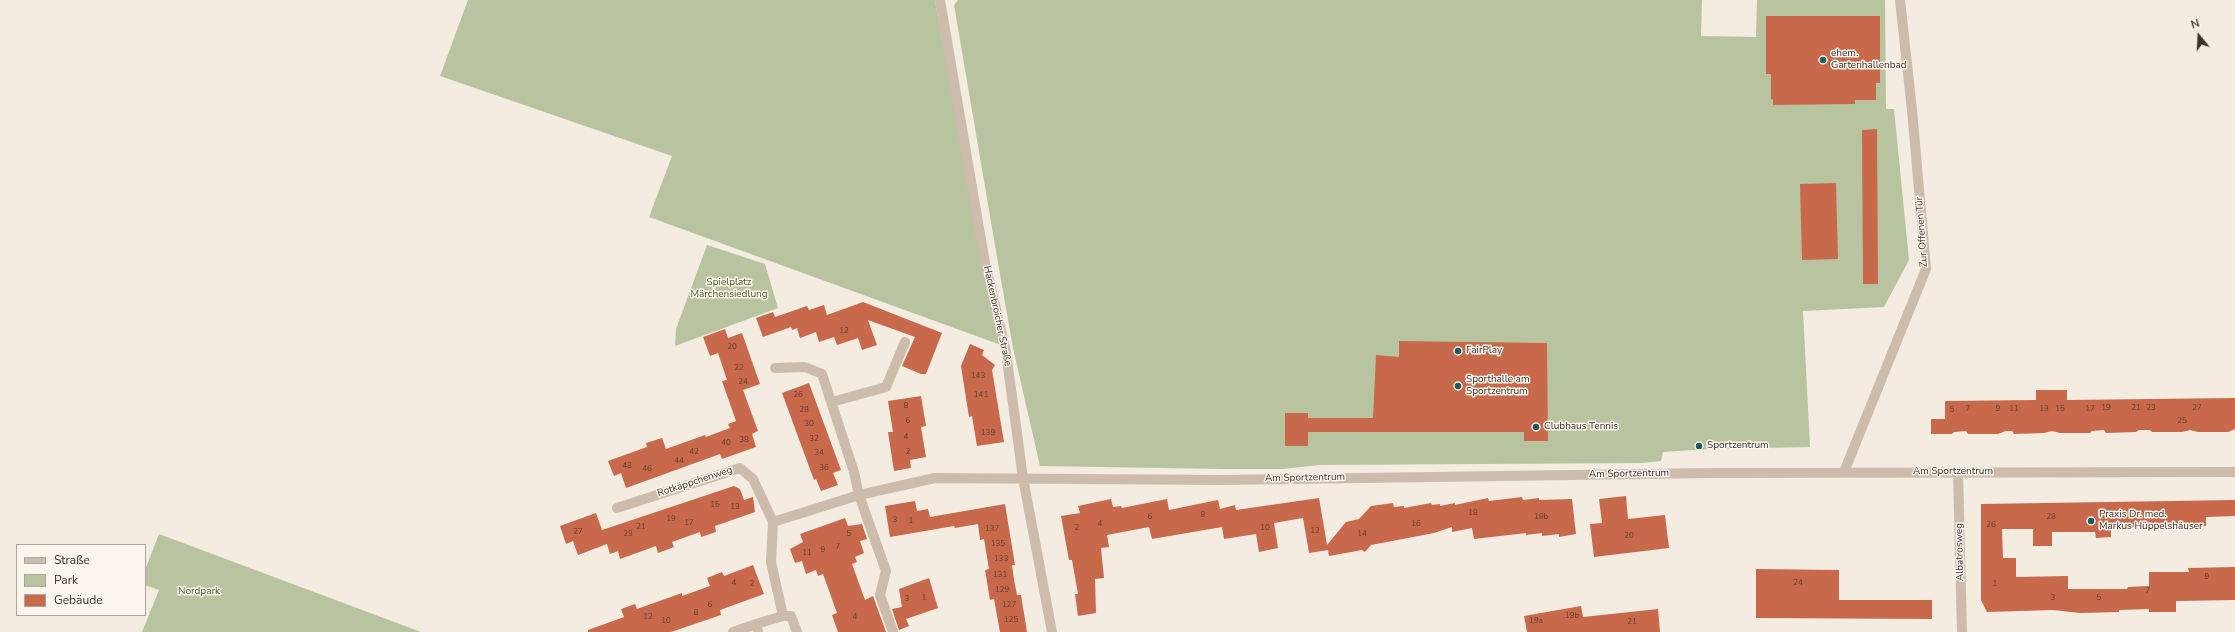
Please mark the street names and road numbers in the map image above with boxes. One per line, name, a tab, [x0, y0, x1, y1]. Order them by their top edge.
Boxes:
street label: Zur Offenen Tür	[1914, 196, 1930, 268]
street label: Hackenbroicher Straße	[980, 265, 1014, 367]
street label: Rotkäppchenweg	[656, 464, 734, 500]
street label: Am Sportzentrum	[1913, 466, 1993, 478]
street label: Am Sportzentrum	[1589, 467, 1669, 481]
street label: Am Sportzentrum	[1265, 471, 1345, 485]
street label: Albatrosweg	[1953, 523, 1967, 581]

